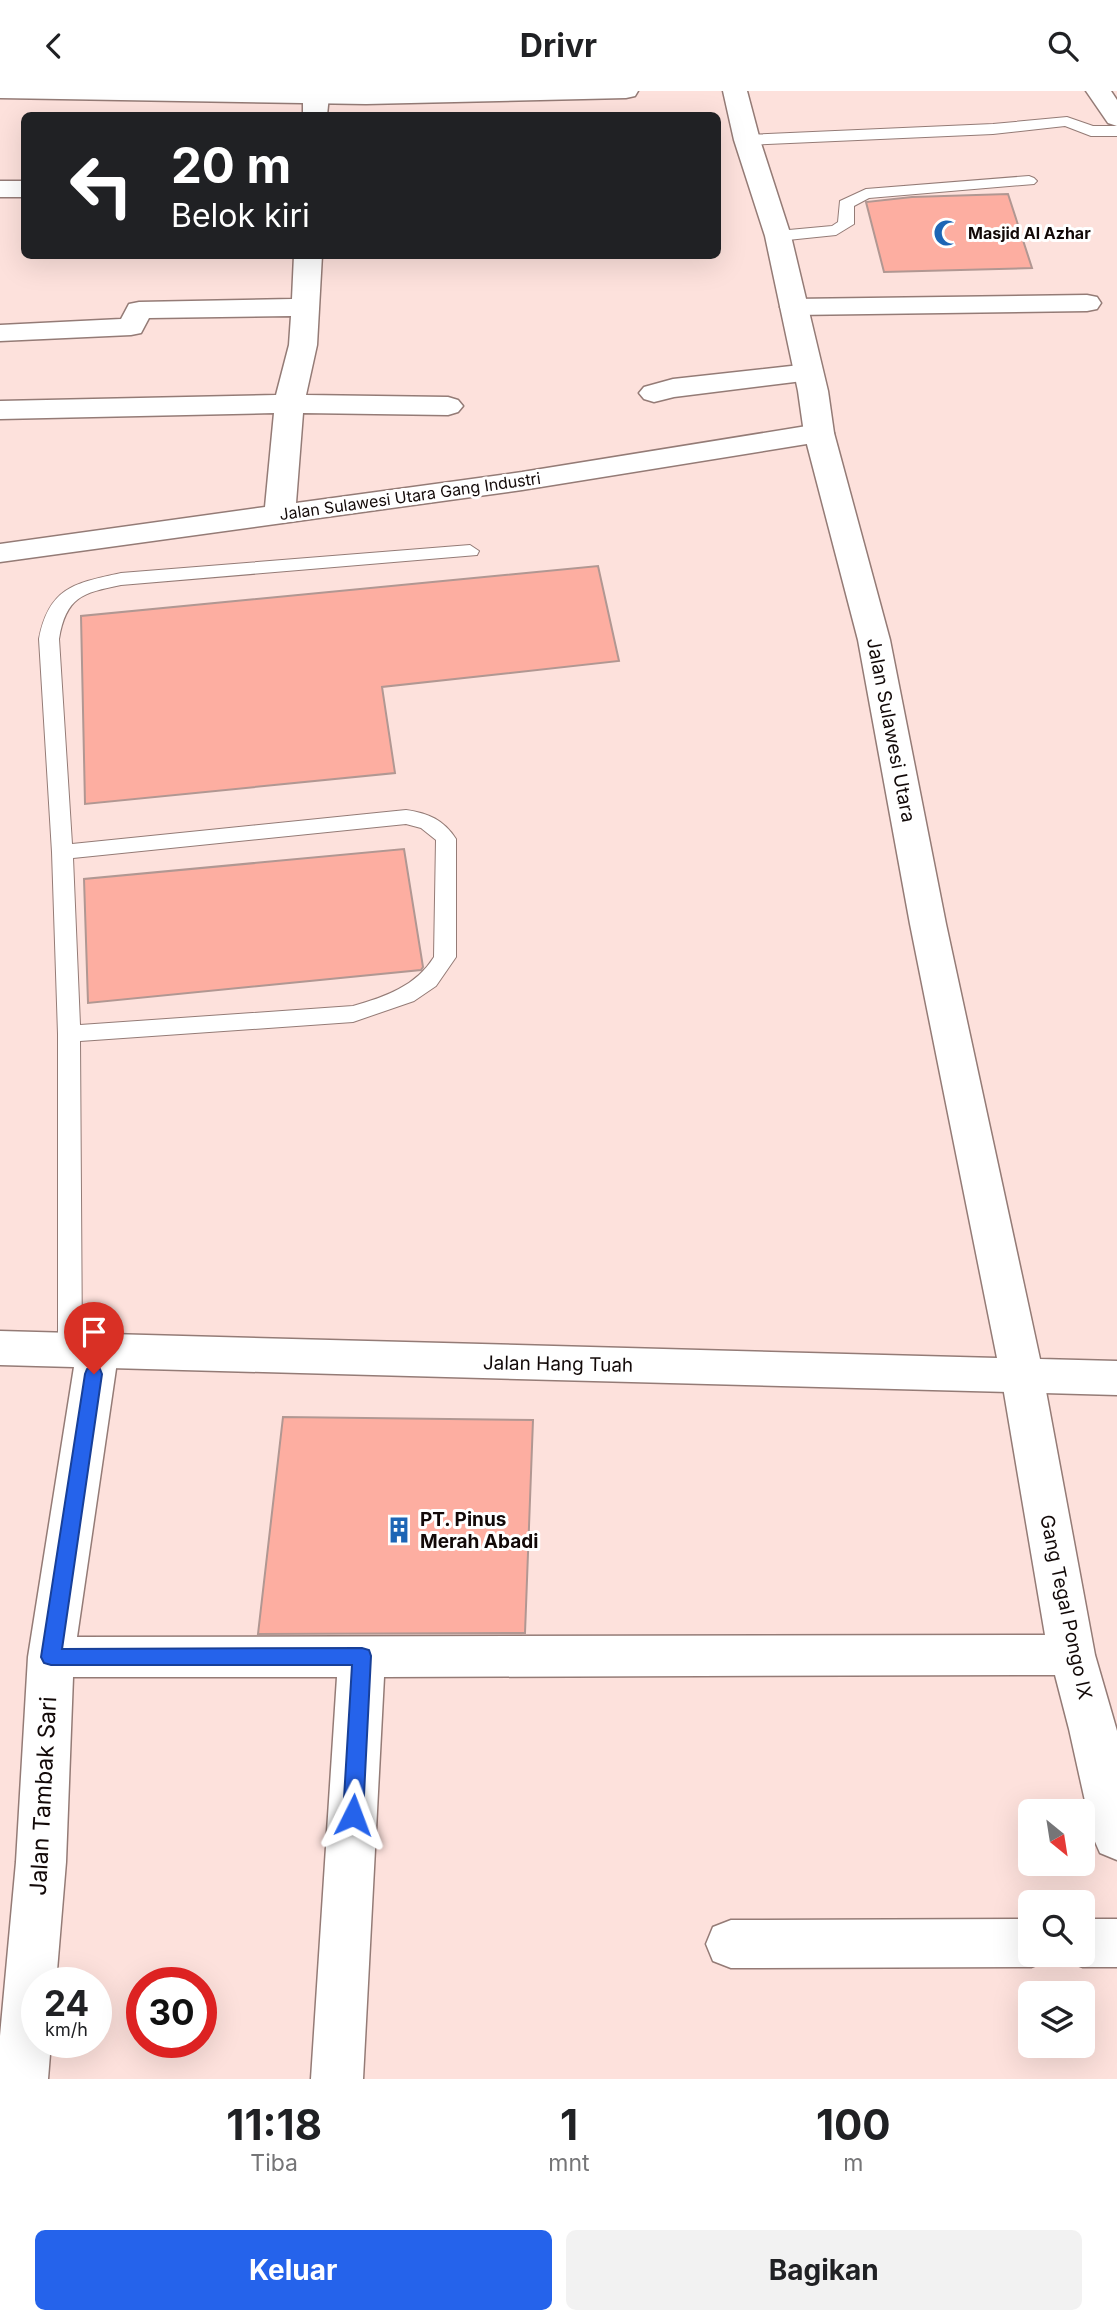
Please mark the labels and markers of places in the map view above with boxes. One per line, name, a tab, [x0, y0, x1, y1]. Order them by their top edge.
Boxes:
mosque icon: Masjid Al Azhar	[932, 218, 962, 248]
place label: Masjid Al Azhar	[968, 223, 1091, 243]
pin	[64, 1302, 124, 1374]
place label: PT. Pinus Merah Abadi	[420, 1508, 538, 1553]
building icon: PT. Pinus Merah Abadi	[384, 1515, 414, 1545]

